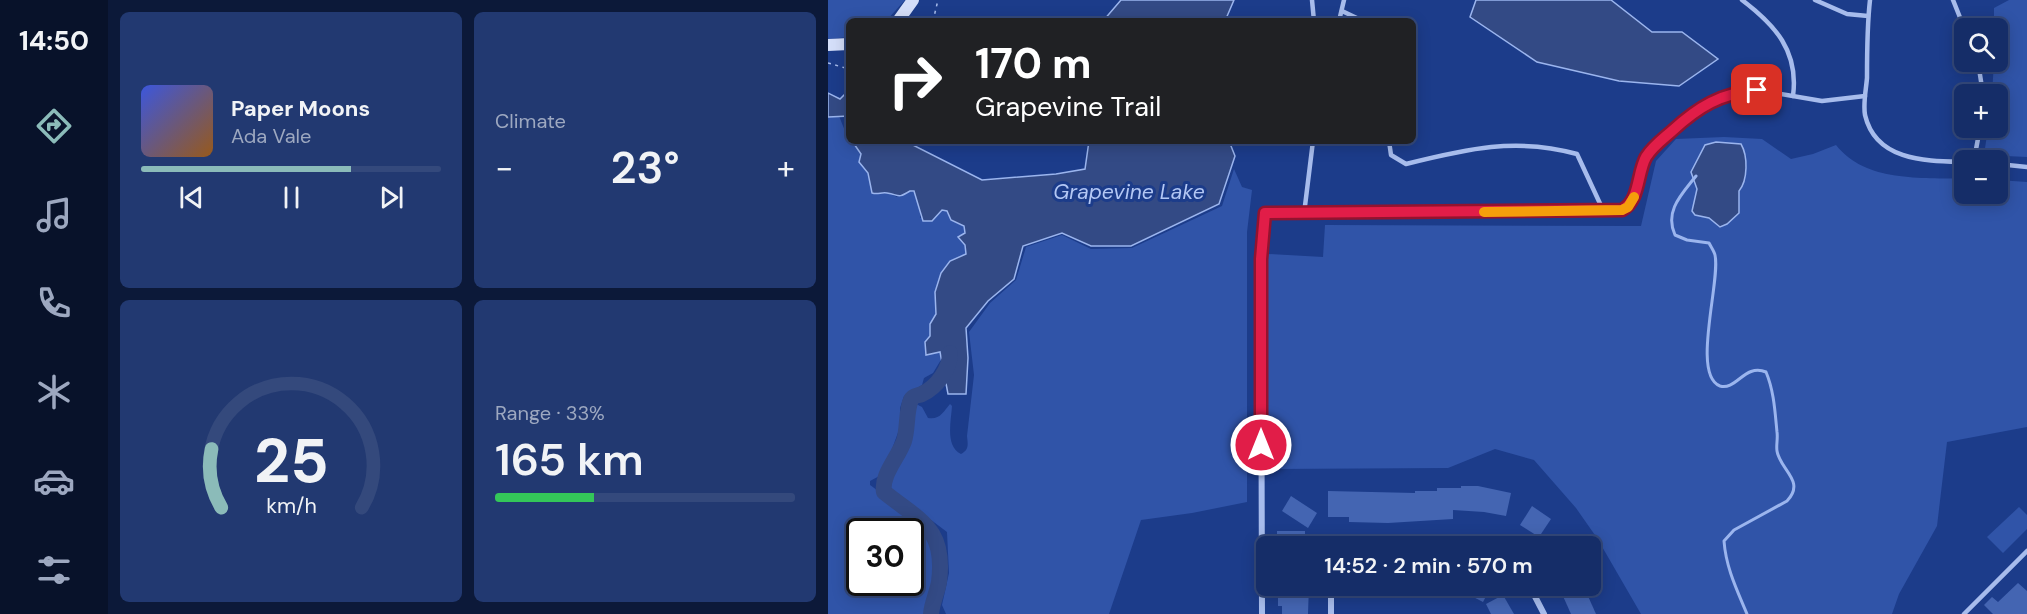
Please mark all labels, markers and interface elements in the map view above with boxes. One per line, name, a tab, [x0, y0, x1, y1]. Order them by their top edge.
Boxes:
map controls	[1954, 18, 2008, 204]
button: search	[1954, 18, 2008, 72]
text: 14:50	[19, 23, 89, 58]
text: 170 m	[975, 36, 1092, 91]
icon: right	[876, 42, 954, 120]
pin	[1731, 64, 1782, 115]
icon: arrive	[1740, 73, 1773, 106]
button: +	[1954, 84, 2008, 138]
text: Grapevine Trail	[975, 89, 1161, 124]
text: Paper Moons	[231, 94, 370, 123]
icon: directions	[33, 105, 75, 147]
text: Climate	[495, 108, 566, 134]
text: Ada Vale	[231, 123, 311, 149]
text: 23°	[611, 138, 680, 197]
text: −	[495, 146, 513, 189]
text: +	[777, 146, 795, 189]
button: −	[1954, 150, 2008, 204]
water label: Grapevine Lake	[1053, 178, 1205, 206]
icon: previous	[175, 181, 208, 214]
icon: pause	[275, 181, 308, 214]
icon: next	[375, 181, 408, 214]
icon: music	[33, 194, 75, 236]
icon: phone	[33, 282, 75, 324]
icon: climate	[33, 371, 75, 413]
text: Range · 33%	[495, 400, 605, 426]
position arrow	[1229, 413, 1293, 477]
text: 25	[254, 420, 328, 501]
text: 165 km	[495, 430, 644, 489]
icon: car	[33, 460, 75, 502]
text: km/h	[266, 492, 316, 520]
speed limit sign: 30	[846, 518, 924, 596]
icon: filters	[33, 549, 75, 591]
text: 14:52 · 2 min · 570 m	[1324, 551, 1533, 580]

